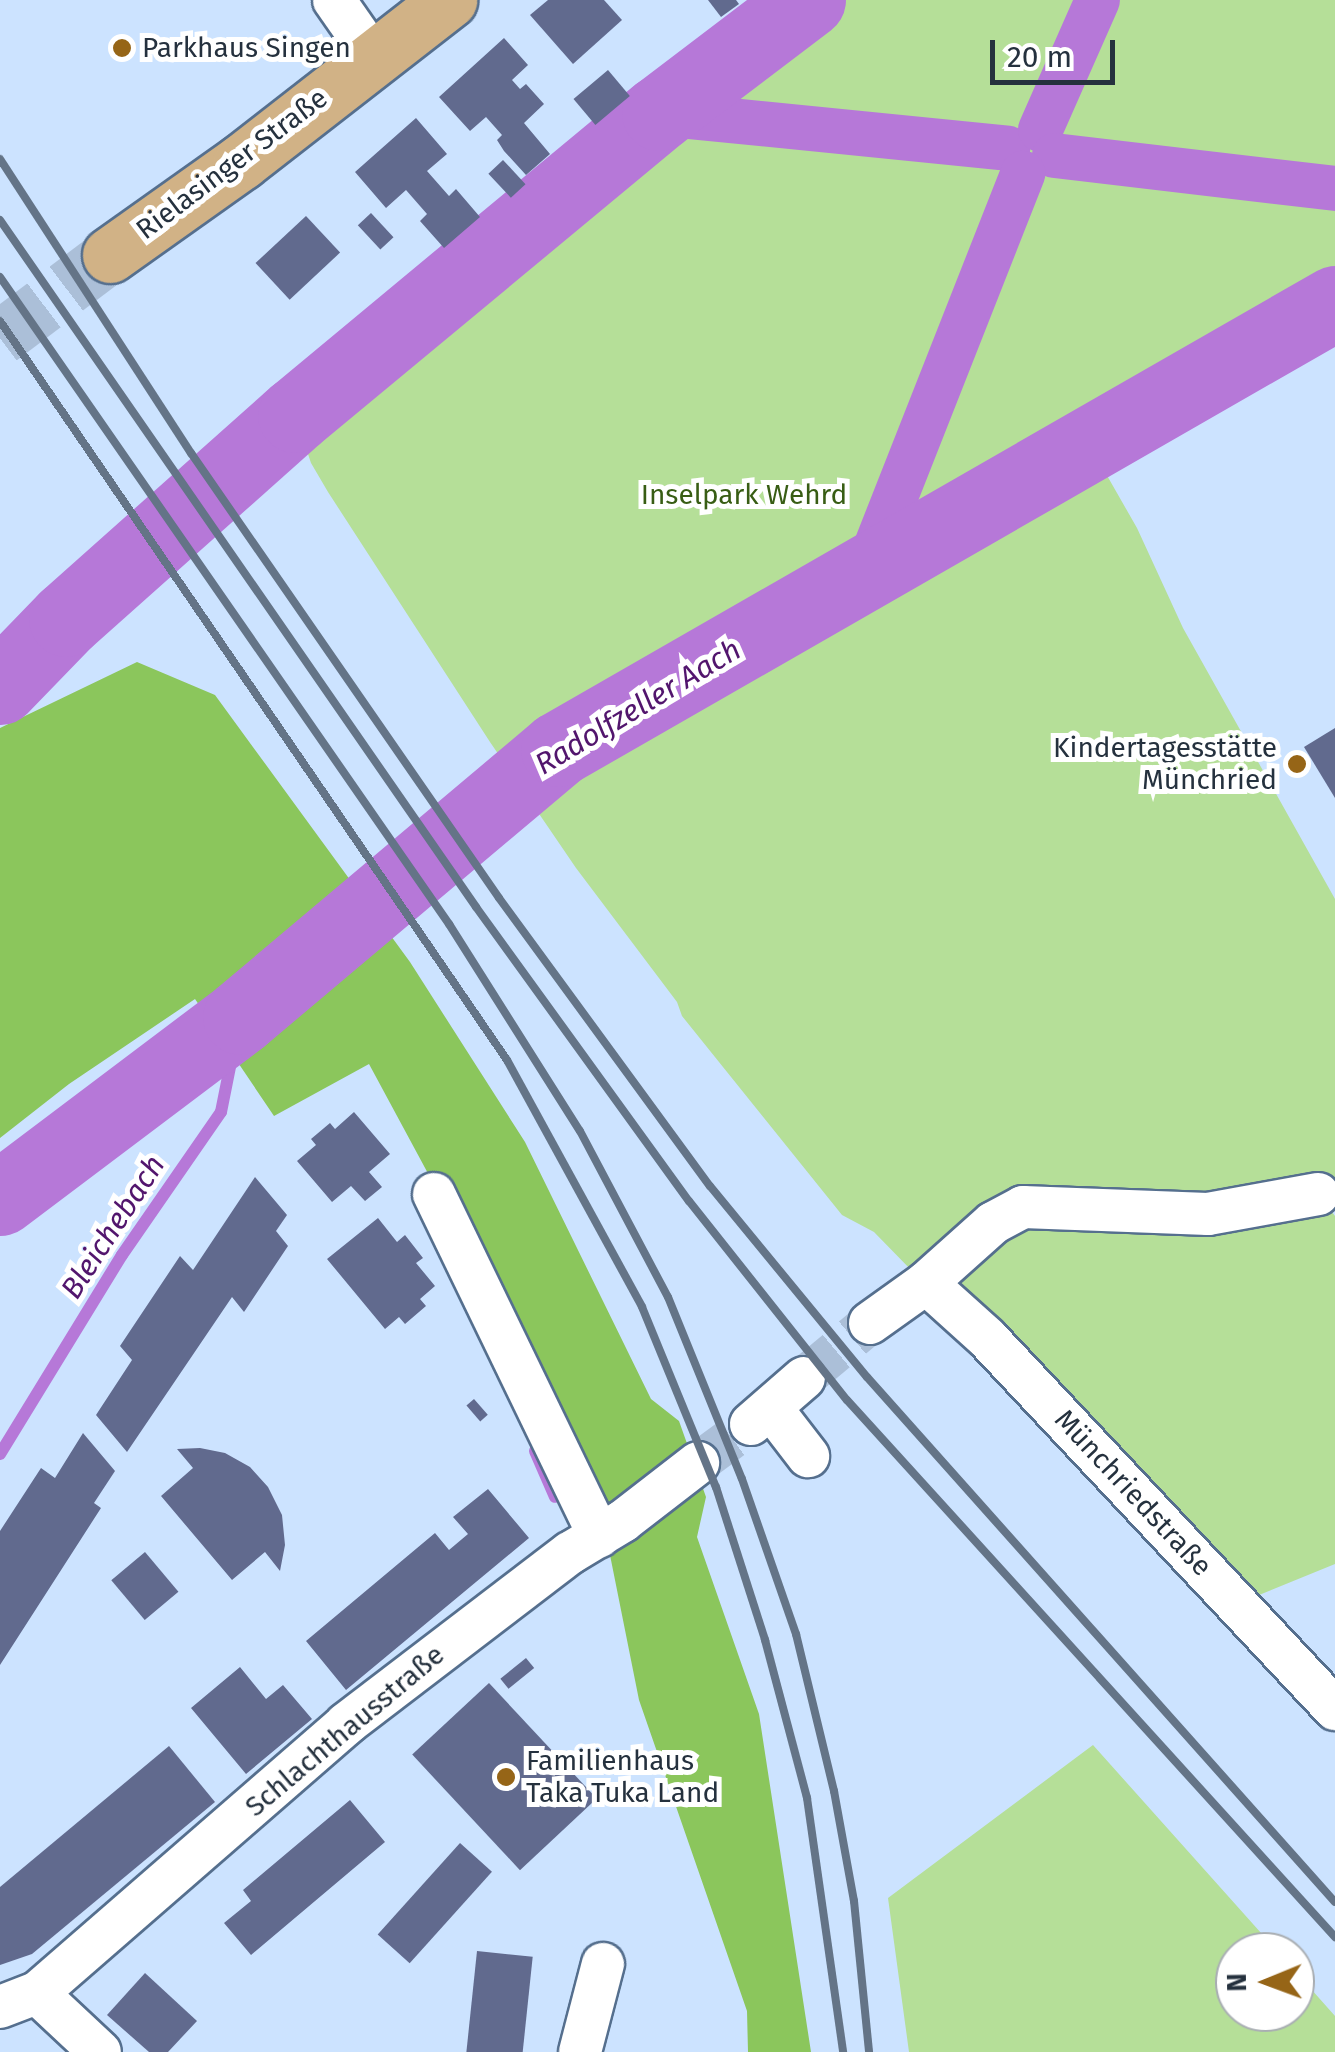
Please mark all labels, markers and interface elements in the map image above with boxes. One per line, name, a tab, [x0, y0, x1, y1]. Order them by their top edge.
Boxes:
scale bar	[995, 20, 1120, 82]
place label: Parkhaus Singen	[142, 31, 351, 65]
marker: Parkhaus Singen	[111, 37, 133, 59]
text: 20 m	[1007, 39, 1072, 75]
street label: Rielasinger Straße	[130, 81, 334, 247]
park label: Inselpark Wehrd	[641, 478, 847, 512]
water label: Radolfzeller Aach	[529, 631, 747, 783]
place label: Kindertagesstätte Münchried	[1053, 731, 1277, 797]
marker: Kindertagesstätte Münchried	[1286, 753, 1308, 775]
water label: Bleichebach	[53, 1149, 173, 1305]
street label: Münchriedstraße	[1047, 1403, 1219, 1583]
street label: Schlachthausstraße	[239, 1638, 451, 1824]
place label: Familienhaus Taka Tuka Land	[526, 1744, 719, 1810]
marker: Familienhaus Taka Tuka Land	[495, 1766, 517, 1788]
north arrow	[1215, 1932, 1315, 2032]
text: N	[1220, 1973, 1253, 1992]

